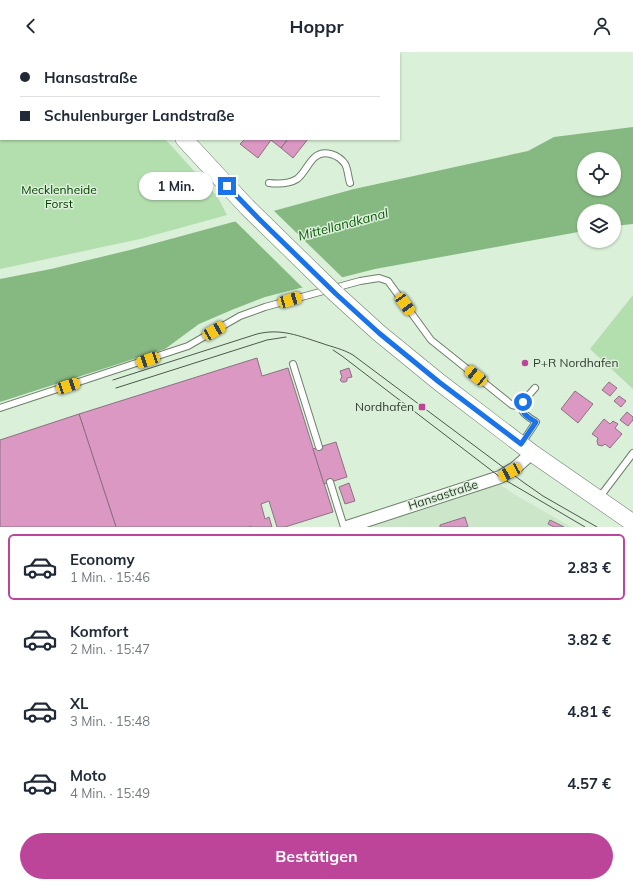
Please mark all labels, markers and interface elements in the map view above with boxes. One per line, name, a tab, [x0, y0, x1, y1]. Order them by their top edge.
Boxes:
icon: back	[20, 15, 42, 37]
text: Hoppr	[290, 15, 343, 38]
icon: person	[591, 15, 613, 37]
text: Hansastraße	[44, 68, 137, 87]
text: Schulenburger Landstraße	[44, 106, 235, 125]
map controls	[577, 152, 621, 248]
button: locate	[577, 152, 621, 196]
callout: 1 Min.	[139, 172, 213, 200]
route end	[218, 177, 236, 195]
text: 1 Min.	[157, 178, 195, 194]
park label: Mecklenheide Forst	[21, 182, 97, 211]
water label: Mittellandkanal	[296, 204, 391, 244]
button: layers	[577, 204, 621, 248]
car	[277, 291, 303, 309]
car	[393, 291, 417, 317]
car	[201, 320, 227, 342]
car	[135, 350, 161, 370]
place label: P+R Nordhafen	[533, 355, 618, 370]
marker: P+R Nordhafen	[520, 358, 530, 368]
car	[463, 364, 489, 388]
car	[55, 377, 81, 395]
route start	[514, 393, 532, 411]
place label: Nordhafen	[355, 399, 414, 414]
marker: Nordhafen	[417, 402, 427, 412]
car	[497, 461, 523, 483]
street label: Hansastraße	[406, 476, 480, 513]
icon: car	[22, 549, 58, 585]
text: Economy	[70, 550, 135, 569]
text: 2.83 €	[567, 558, 611, 577]
text: 1 Min. · 15:46	[70, 569, 150, 585]
icon: car	[22, 621, 58, 657]
text: Komfort	[70, 622, 128, 641]
text: 3.82 €	[567, 630, 611, 649]
text: 2 Min. · 15:47	[70, 641, 150, 657]
icon: car	[22, 693, 58, 729]
text: XL	[70, 694, 88, 713]
text: 4.81 €	[567, 702, 611, 721]
text: 3 Min. · 15:48	[70, 713, 150, 729]
icon: car	[22, 765, 58, 801]
text: Moto	[70, 766, 106, 785]
text: 4.57 €	[567, 774, 611, 793]
text: 4 Min. · 15:49	[70, 785, 150, 801]
button: Bestätigen	[20, 833, 613, 879]

